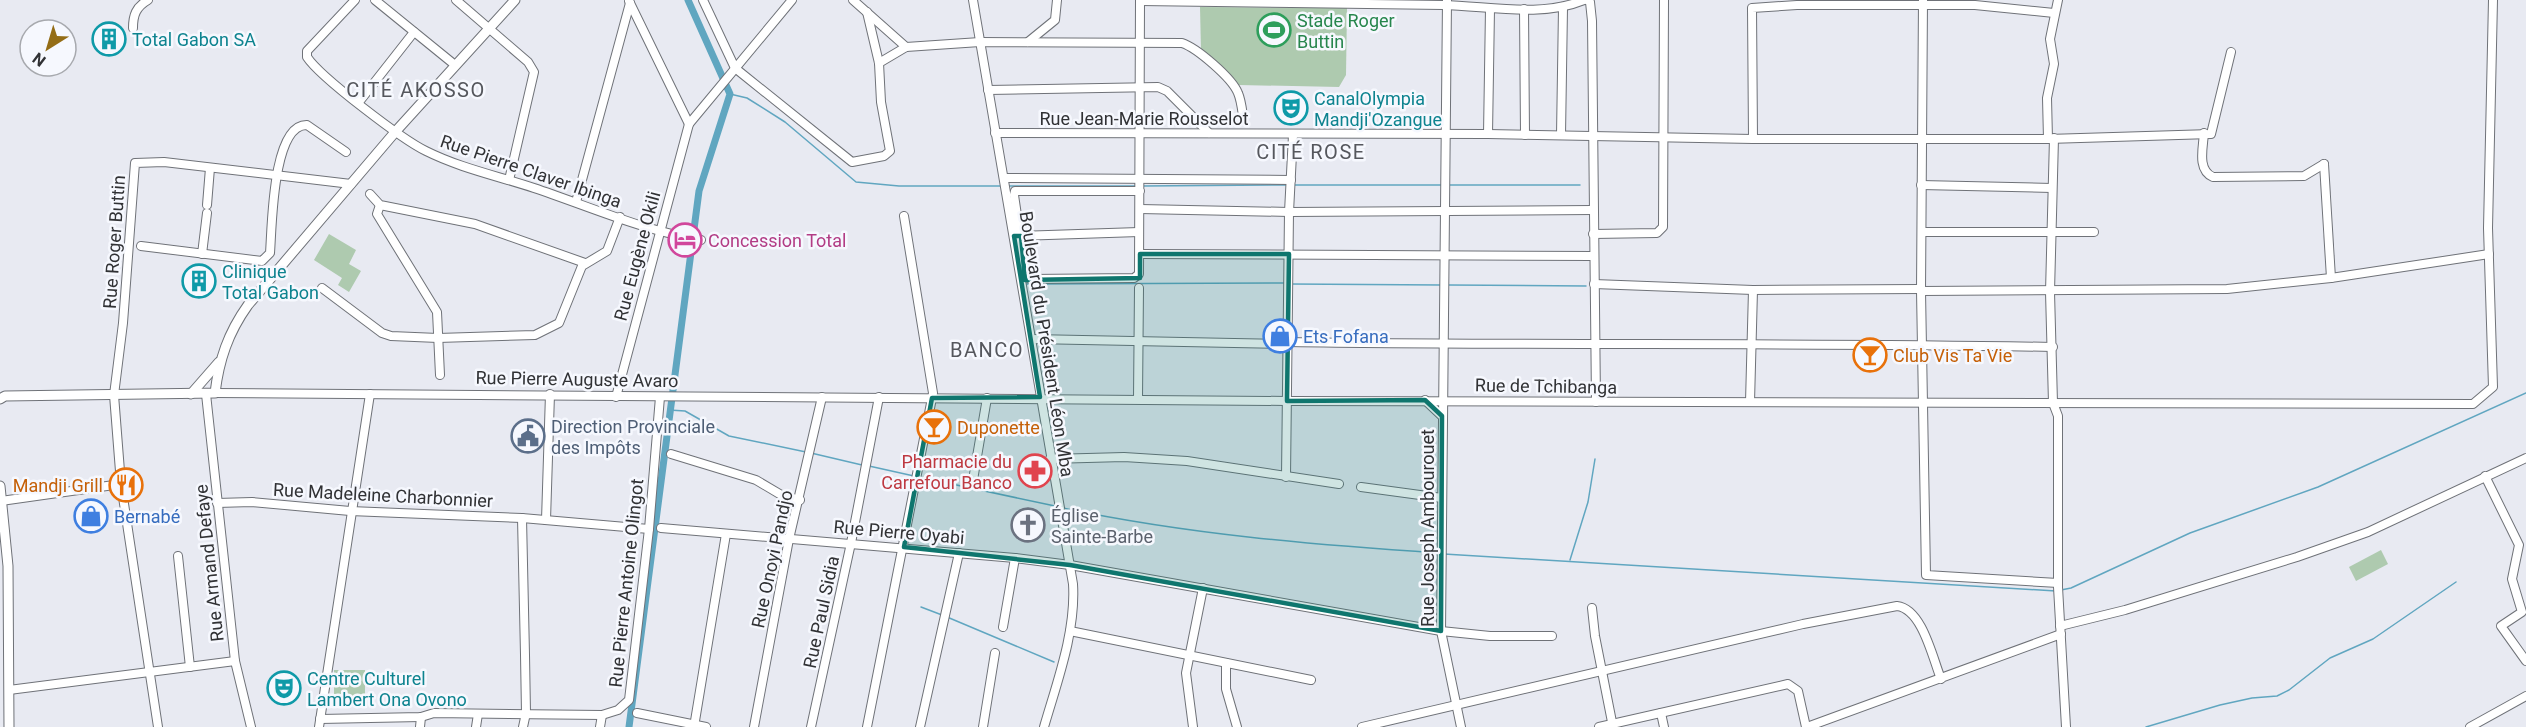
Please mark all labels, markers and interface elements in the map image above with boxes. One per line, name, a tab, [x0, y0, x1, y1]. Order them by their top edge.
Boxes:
place label: Stade Roger Buttin	[1297, 10, 1395, 52]
sports icon: Stade Roger Buttin	[1256, 12, 1292, 48]
north arrow	[18, 18, 78, 78]
building icon: Total Gabon SA	[91, 21, 127, 57]
place label: Total Gabon SA	[132, 29, 256, 50]
text: N	[29, 49, 50, 71]
district label: CITÉ AKOSSO	[346, 78, 486, 102]
place label: CanalOlympia Mandji'Ozangue	[1314, 88, 1442, 130]
theatre icon: CanalOlympia Mandji'Ozangue	[1273, 90, 1309, 126]
street label: Rue Jean-Marie Rousselot	[1039, 108, 1249, 129]
street label: Rue Pierre Claver Ibinga	[438, 130, 624, 212]
district label: CITÉ ROSE	[1256, 140, 1366, 164]
street label: Rue Roger Buttin	[99, 175, 129, 309]
street label: Rue Eugène Okili	[610, 189, 664, 323]
street label: Boulevard du Président Léon Mba	[1016, 210, 1078, 478]
hotel icon: Concession Total	[667, 222, 703, 258]
place label: Concession Total	[708, 230, 846, 251]
place label: Clinique Total Gabon	[222, 261, 319, 303]
building icon: Clinique Total Gabon	[181, 263, 217, 299]
shop icon: Ets Fofana	[1262, 318, 1298, 354]
place label: Ets Fofana	[1303, 326, 1389, 347]
bar icon: Club Vis Ta Vie	[1852, 337, 1888, 373]
district label: BANCO	[950, 338, 1024, 362]
place label: Club Vis Ta Vie	[1893, 345, 2012, 366]
street label: Rue Pierre Auguste Avaro	[475, 367, 679, 391]
street label: Rue de Tchibanga	[1475, 374, 1617, 398]
bar icon: Duponette	[916, 409, 952, 445]
place label: Direction Provinciale des Impôts	[551, 416, 715, 458]
place label: Duponette	[957, 417, 1040, 438]
public building icon: Direction Provinciale des Impôts	[510, 418, 546, 454]
street label: Rue Joseph Ambourouet	[1417, 429, 1438, 627]
place label: Pharmacie du Carrefour Banco	[881, 451, 1012, 493]
pharmacy icon: Pharmacie du Carrefour Banco	[1017, 453, 1053, 489]
restaurant icon: Mandji Grill	[108, 467, 144, 503]
place label: Mandji Grill	[13, 475, 103, 496]
street label: Rue Pierre Antoine Olingot	[605, 478, 647, 688]
street label: Rue Madeleine Charbonnier	[272, 479, 494, 511]
street label: Rue Armand Defaye	[190, 483, 228, 643]
street label: Rue Onoyi Pandjo	[747, 488, 797, 630]
shop icon: Bernabé	[73, 498, 109, 534]
place label: Église Sainte-Barbe	[1051, 505, 1153, 547]
place label: Bernabé	[114, 506, 180, 527]
church icon: Église Sainte-Barbe	[1010, 507, 1046, 543]
street label: Rue Pierre Oyabi	[833, 516, 965, 548]
street label: Rue Paul Sidia	[799, 554, 843, 670]
place label: Centre Culturel Lambert Ona Ovono	[307, 668, 467, 710]
theatre icon: Centre Culturel Lambert Ona Ovono	[266, 670, 302, 706]

